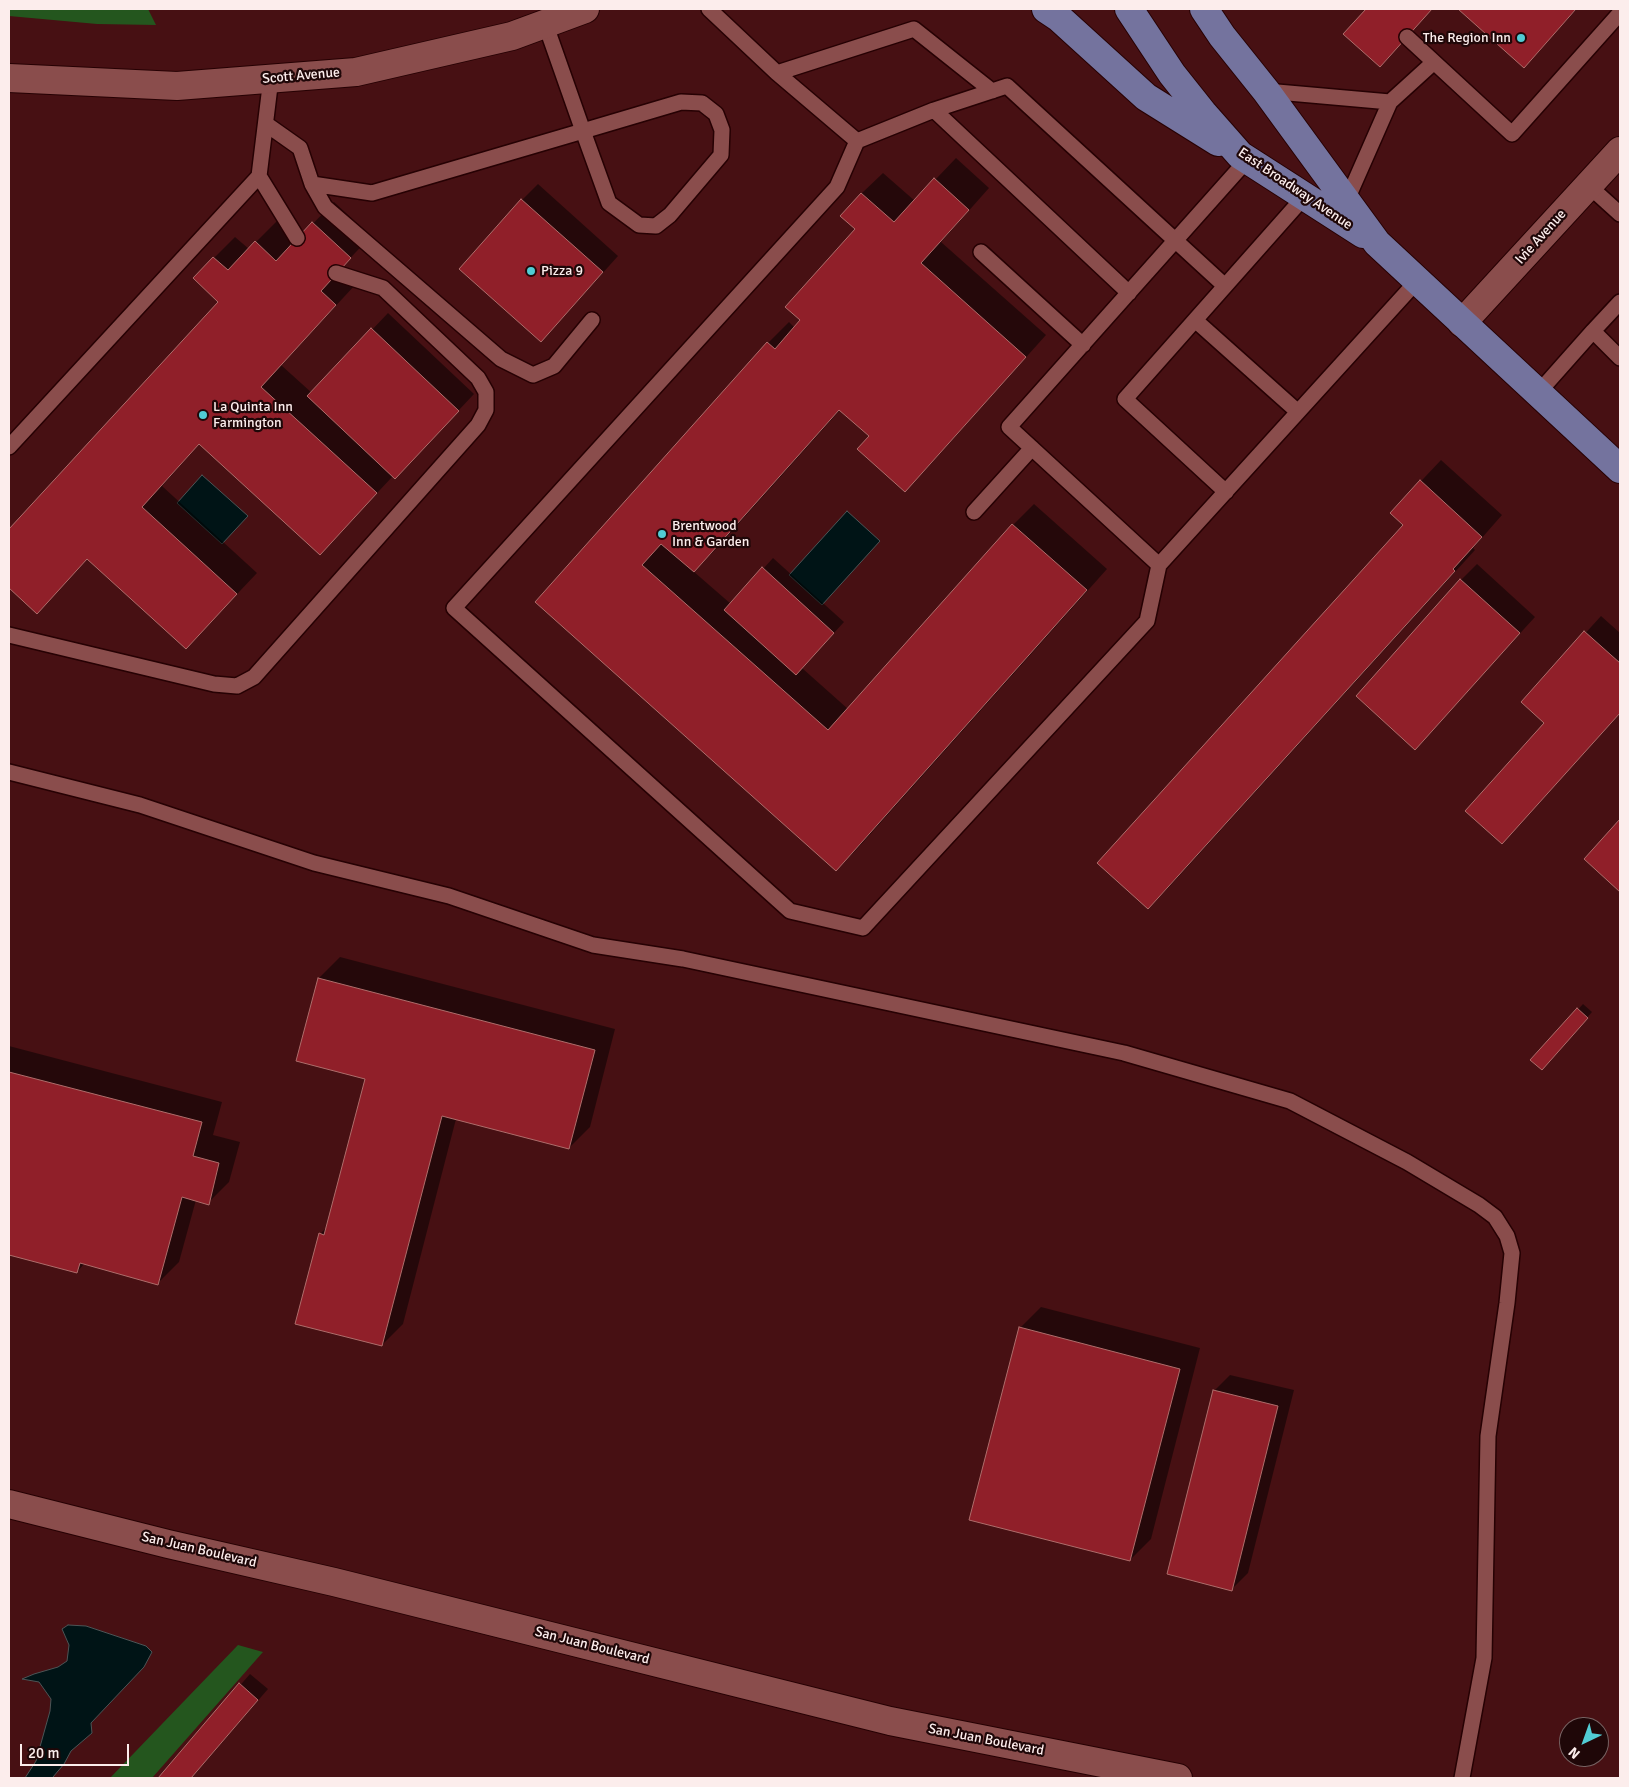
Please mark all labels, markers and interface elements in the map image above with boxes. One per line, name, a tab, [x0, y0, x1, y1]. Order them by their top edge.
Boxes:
place label: The Region Inn	[1423, 30, 1511, 46]
marker: The Region Inn	[1515, 32, 1527, 44]
street label: Scott Avenue	[261, 64, 341, 88]
street label: East Broadway Avenue	[1235, 145, 1355, 233]
street label: Ivie Avenue	[1512, 206, 1570, 268]
place label: Pizza 9	[541, 263, 583, 279]
marker: Pizza 9	[525, 265, 537, 277]
place label: La Quinta Inn Farmington	[213, 399, 293, 432]
marker: La Quinta Inn Farmington	[197, 409, 209, 421]
place label: Brentwood Inn & Garden	[672, 518, 749, 550]
marker: Brentwood Inn & Garden	[656, 528, 668, 540]
street label: San Juan Boulevard	[140, 1529, 258, 1571]
street label: San Juan Boulevard	[533, 1624, 651, 1668]
north arrow	[1559, 1717, 1609, 1767]
street label: San Juan Boulevard	[927, 1721, 1045, 1759]
scale bar	[22, 1734, 131, 1766]
text: N	[1565, 1743, 1584, 1762]
text: 20 m	[28, 1744, 59, 1762]

